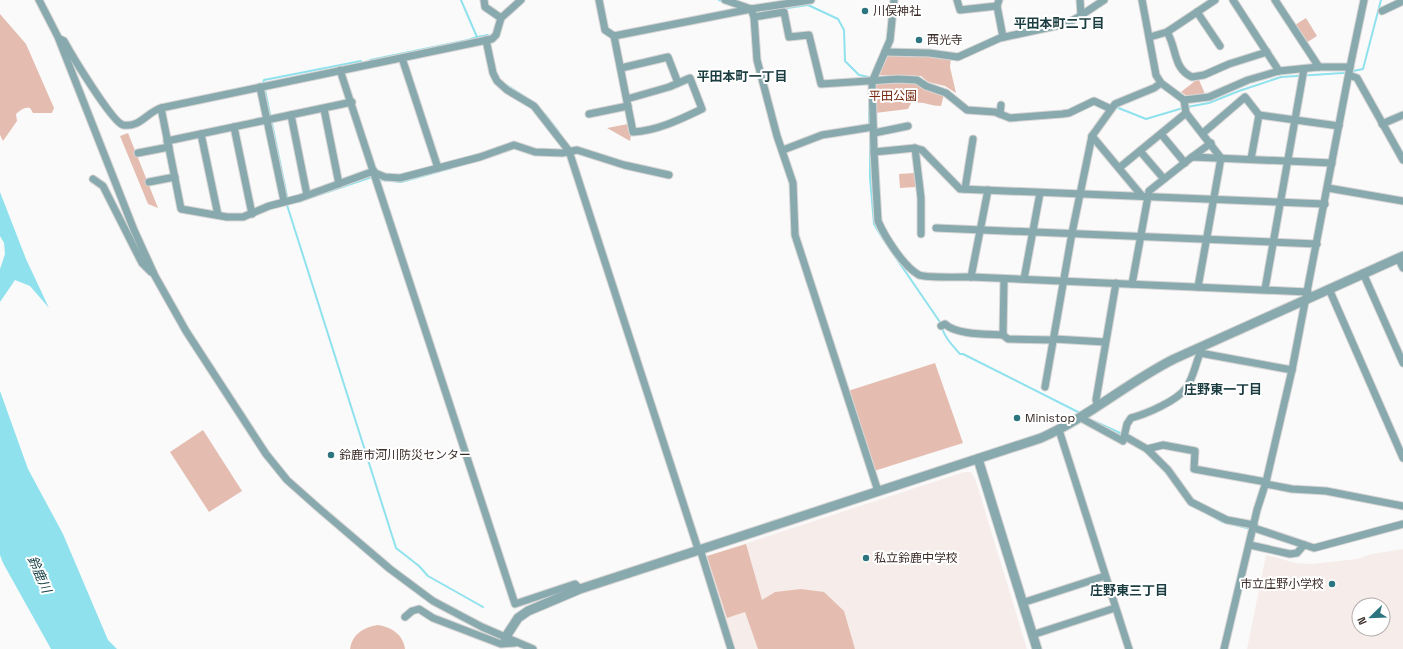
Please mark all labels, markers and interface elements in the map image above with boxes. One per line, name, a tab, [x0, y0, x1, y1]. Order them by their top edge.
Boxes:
place label: 川俣神社	[873, 3, 921, 19]
marker: 川俣神社	[860, 6, 870, 16]
district label: 平田本町二丁目	[1013, 15, 1105, 32]
place label: 西光寺	[927, 32, 963, 48]
marker: 西光寺	[914, 35, 924, 45]
district label: 平田本町一丁目	[696, 68, 788, 85]
park label: 平田公園	[869, 88, 917, 104]
district label: 庄野東一丁目	[1184, 381, 1262, 398]
place label: Ministop	[1025, 410, 1076, 426]
marker: Ministop	[1012, 413, 1022, 423]
place label: 鈴鹿市河川防災センター	[339, 447, 471, 463]
marker: 鈴鹿市河川防災センター	[326, 450, 336, 460]
place label: 私立鈴鹿中学校	[874, 550, 958, 566]
water label: 鈴鹿川	[24, 553, 56, 597]
marker: 私立鈴鹿中学校	[861, 553, 871, 563]
place label: 市立庄野小学校	[1240, 576, 1324, 592]
marker: 市立庄野小学校	[1327, 579, 1337, 589]
district label: 庄野東三丁目	[1090, 582, 1168, 599]
north arrow	[1351, 597, 1391, 637]
text: N	[1354, 615, 1370, 627]

